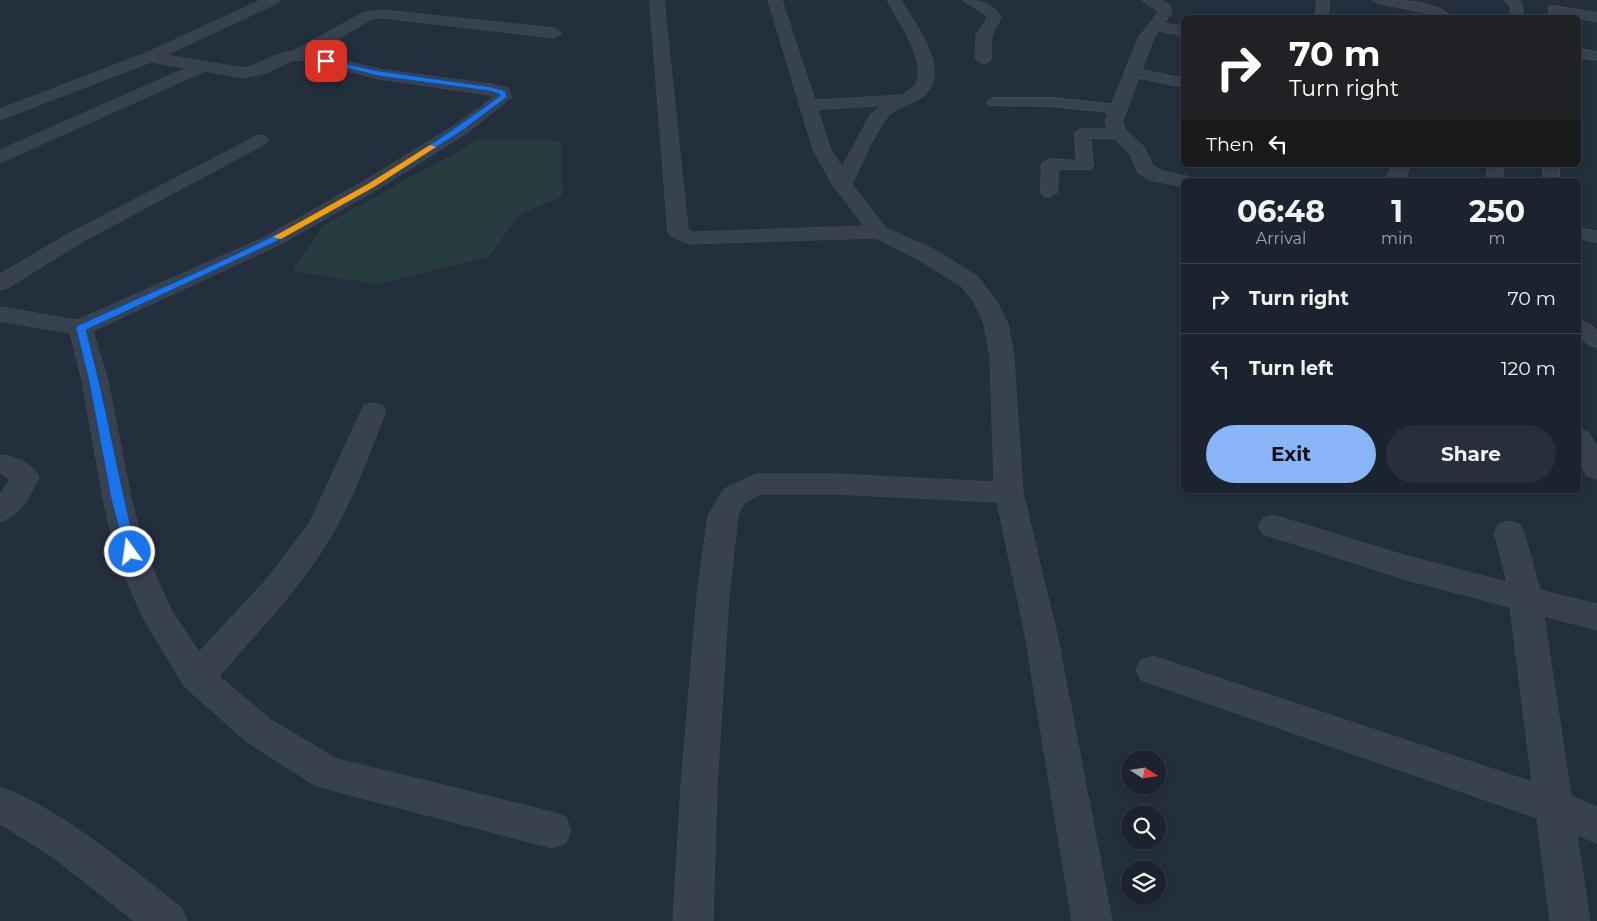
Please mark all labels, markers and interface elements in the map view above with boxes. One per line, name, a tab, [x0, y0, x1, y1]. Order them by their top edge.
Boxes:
text: 70 m	[1289, 32, 1380, 75]
icon: right	[1206, 35, 1271, 100]
pin	[305, 40, 347, 82]
icon: arrive	[312, 47, 340, 75]
text: Turn right	[1289, 75, 1399, 102]
icon: left	[1264, 130, 1292, 158]
text: Then	[1206, 133, 1254, 156]
text: 06:48	[1237, 193, 1325, 230]
text: 1	[1391, 193, 1403, 230]
text: 250	[1469, 193, 1525, 230]
text: Arrival	[1256, 229, 1306, 248]
text: min	[1381, 229, 1413, 248]
text: m	[1489, 229, 1506, 248]
icon: right	[1206, 285, 1234, 313]
text: Turn right	[1249, 287, 1349, 310]
text: 70 m	[1507, 287, 1556, 310]
icon: left	[1206, 355, 1234, 383]
text: Turn left	[1249, 357, 1334, 380]
text: 120 m	[1501, 357, 1556, 380]
button: Exit	[1206, 425, 1376, 483]
button: Share	[1386, 425, 1556, 483]
position arrow	[103, 525, 155, 577]
north arrow	[1121, 750, 1166, 795]
map controls	[1121, 750, 1166, 905]
button: search	[1121, 805, 1166, 850]
button: layers	[1121, 860, 1166, 905]

